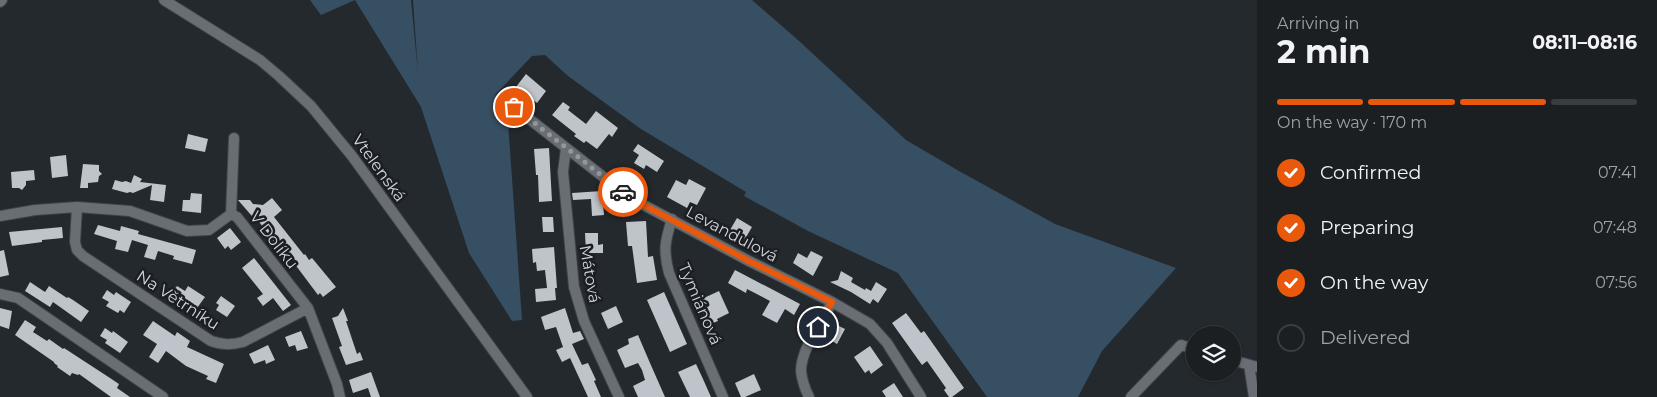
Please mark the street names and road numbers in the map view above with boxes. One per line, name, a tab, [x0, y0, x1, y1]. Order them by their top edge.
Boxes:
street label: Vtelenská	[348, 131, 410, 205]
street label: Levandulová	[683, 202, 781, 266]
street label: V Dolíku	[246, 208, 302, 272]
street label: Mátová	[576, 244, 604, 304]
street label: Tymiánová	[674, 260, 726, 348]
street label: Na Větrníku	[133, 266, 223, 334]

